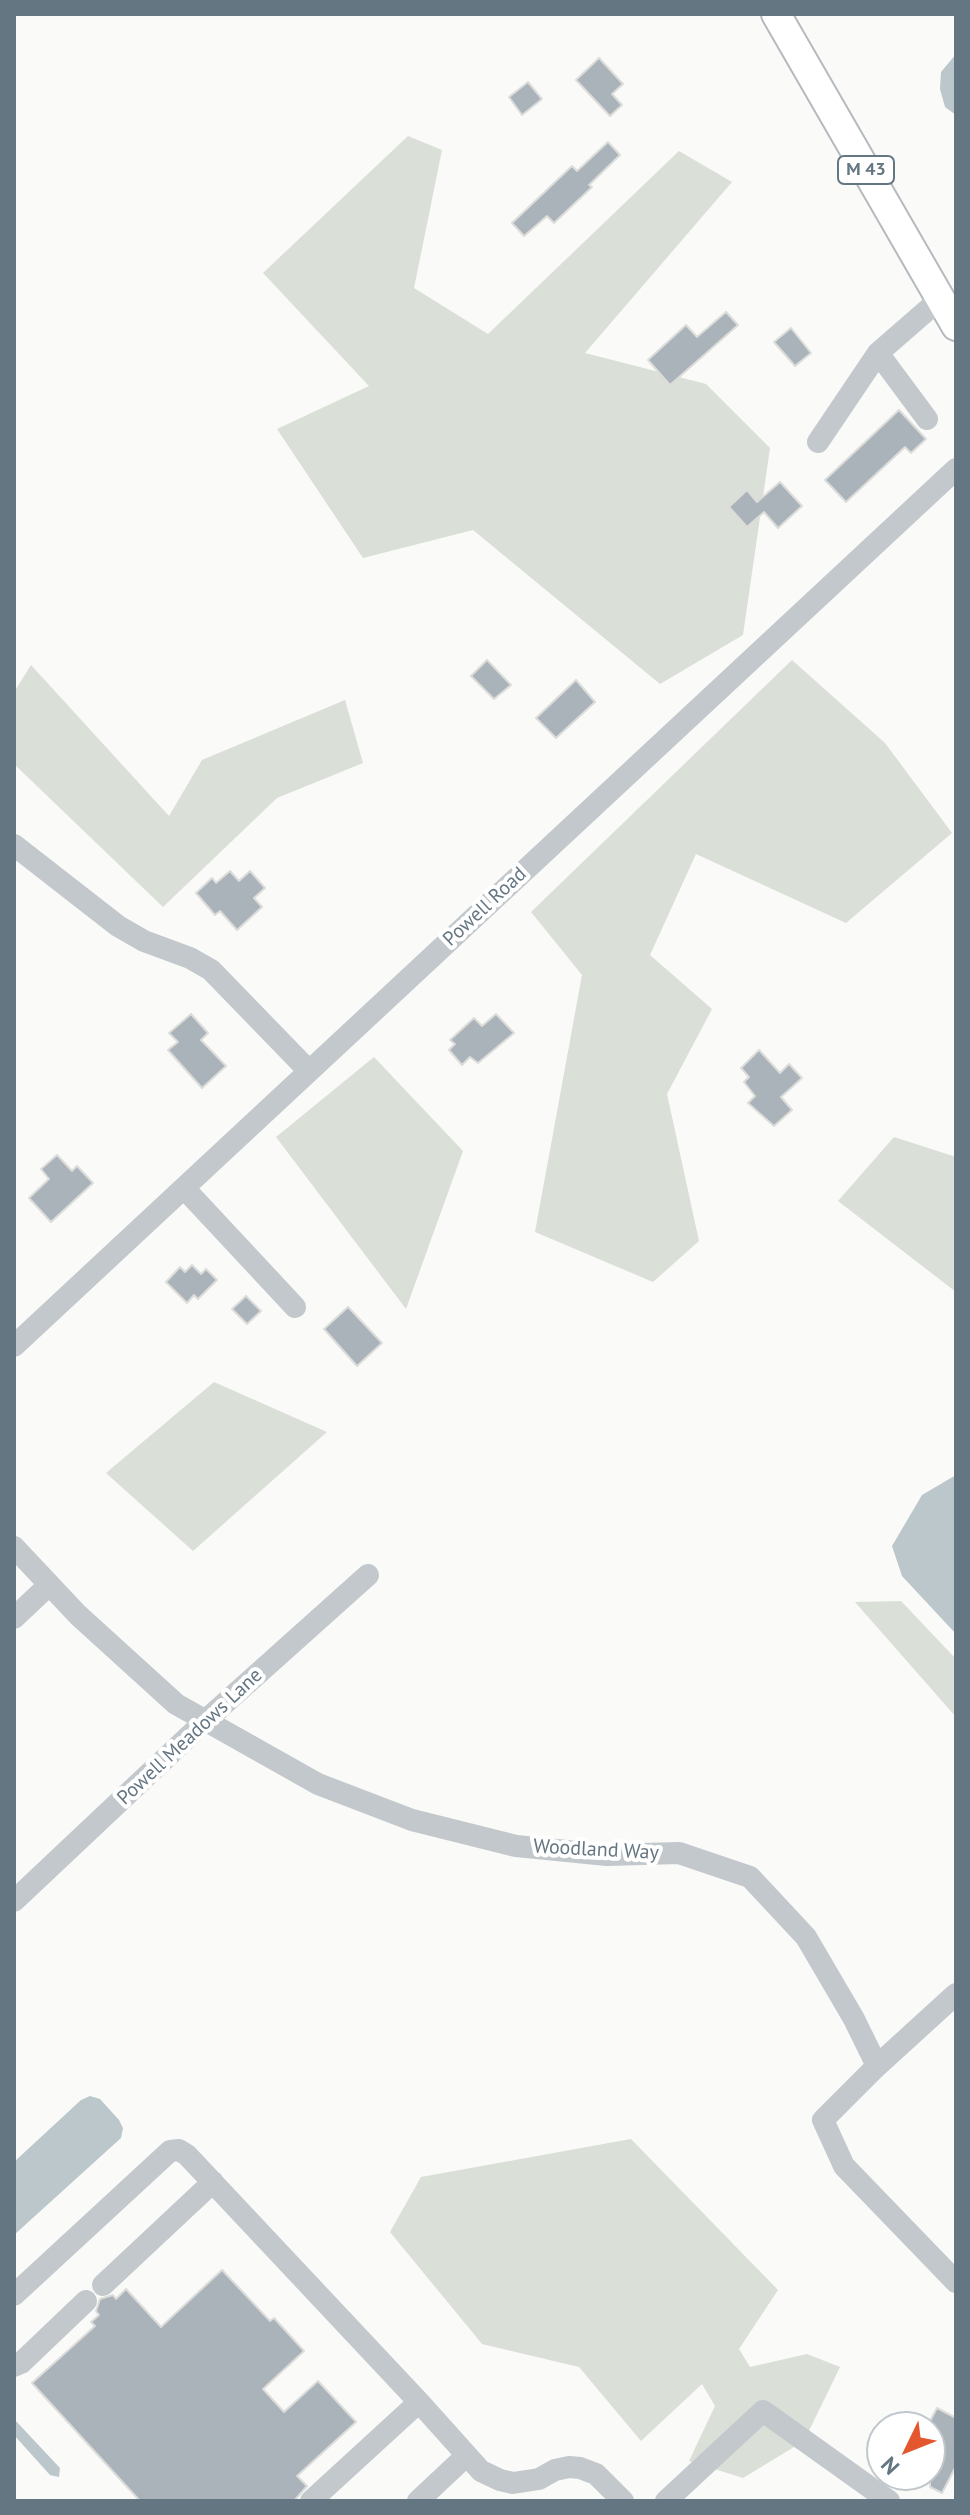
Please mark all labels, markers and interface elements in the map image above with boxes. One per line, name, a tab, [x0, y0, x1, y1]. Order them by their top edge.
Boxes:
road number: M 43	[838, 156, 894, 184]
street label: Powell Road	[438, 862, 532, 952]
street label: Powell Meadows Lane	[113, 1664, 267, 1810]
street label: Woodland Way	[533, 1835, 659, 1865]
north arrow	[866, 2411, 946, 2491]
text: N	[875, 2451, 905, 2481]

